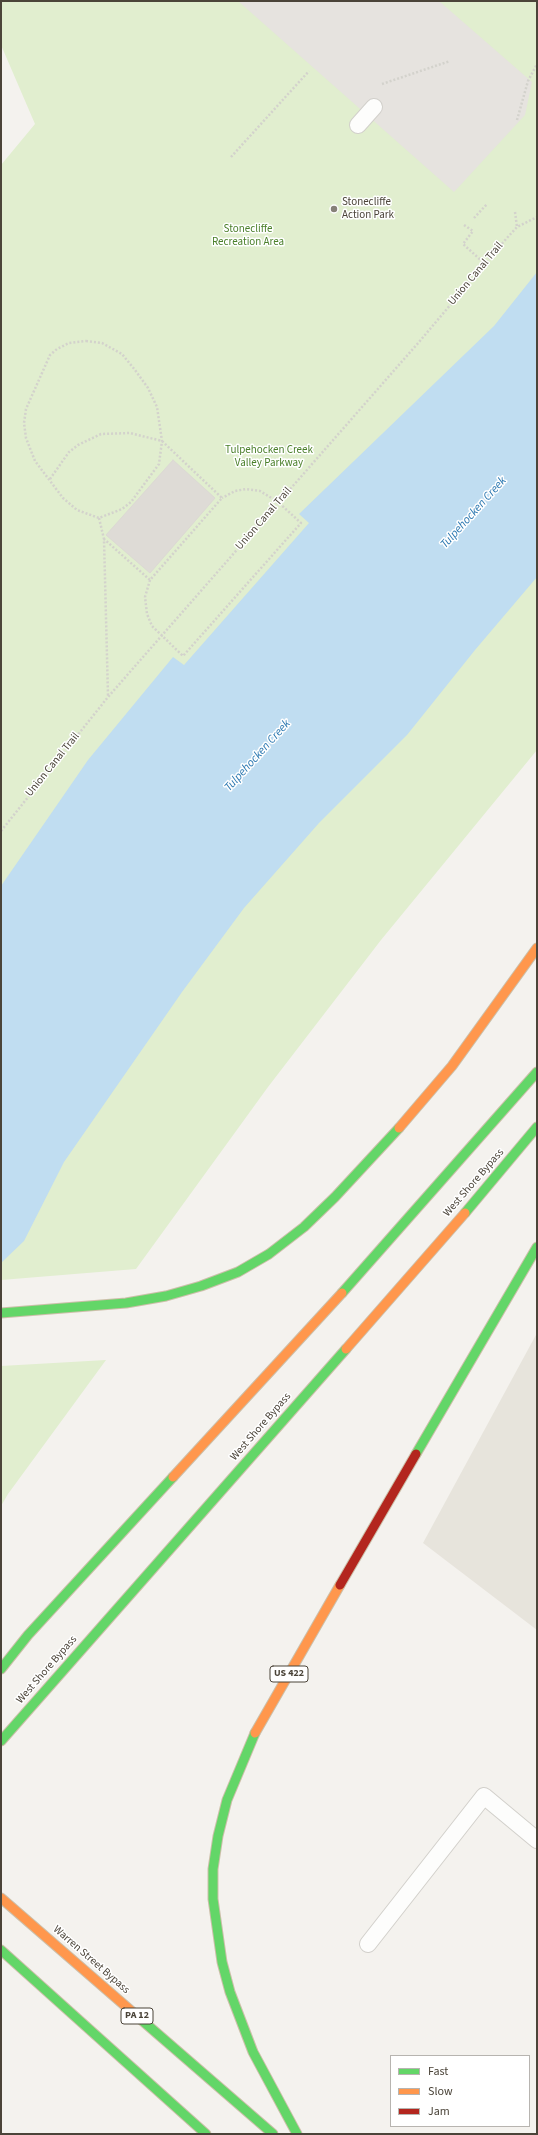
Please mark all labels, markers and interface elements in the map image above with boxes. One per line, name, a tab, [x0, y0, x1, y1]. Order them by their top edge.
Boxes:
place label: Stonecliffe Action Park	[342, 196, 394, 222]
marker: Stonecliffe Action Park	[329, 204, 339, 214]
park label: Stonecliffe Recreation Area	[212, 223, 284, 249]
street label: Union Canal Trail	[446, 240, 506, 308]
park label: Tulpehocken Creek Valley Parkway	[225, 444, 313, 470]
water label: Tulpehocken Creek	[438, 474, 510, 552]
street label: Union Canal Trail	[233, 485, 295, 553]
water label: Tulpehocken Creek	[222, 717, 294, 795]
street label: Union Canal Trail	[23, 730, 83, 800]
street label: West Shore Bypass	[441, 1146, 507, 1220]
street label: West Shore Bypass	[228, 1390, 294, 1464]
street label: West Shore Bypass	[14, 1633, 80, 1707]
road number: US 422	[270, 1666, 308, 1682]
street label: Warren Street Bypass	[50, 1923, 132, 1997]
road number: PA 12	[121, 2008, 153, 2024]
legend	[390, 2055, 530, 2127]
text: Fast	[428, 2063, 448, 2080]
text: Slow	[428, 2083, 453, 2100]
text: Jam	[428, 2103, 450, 2120]

